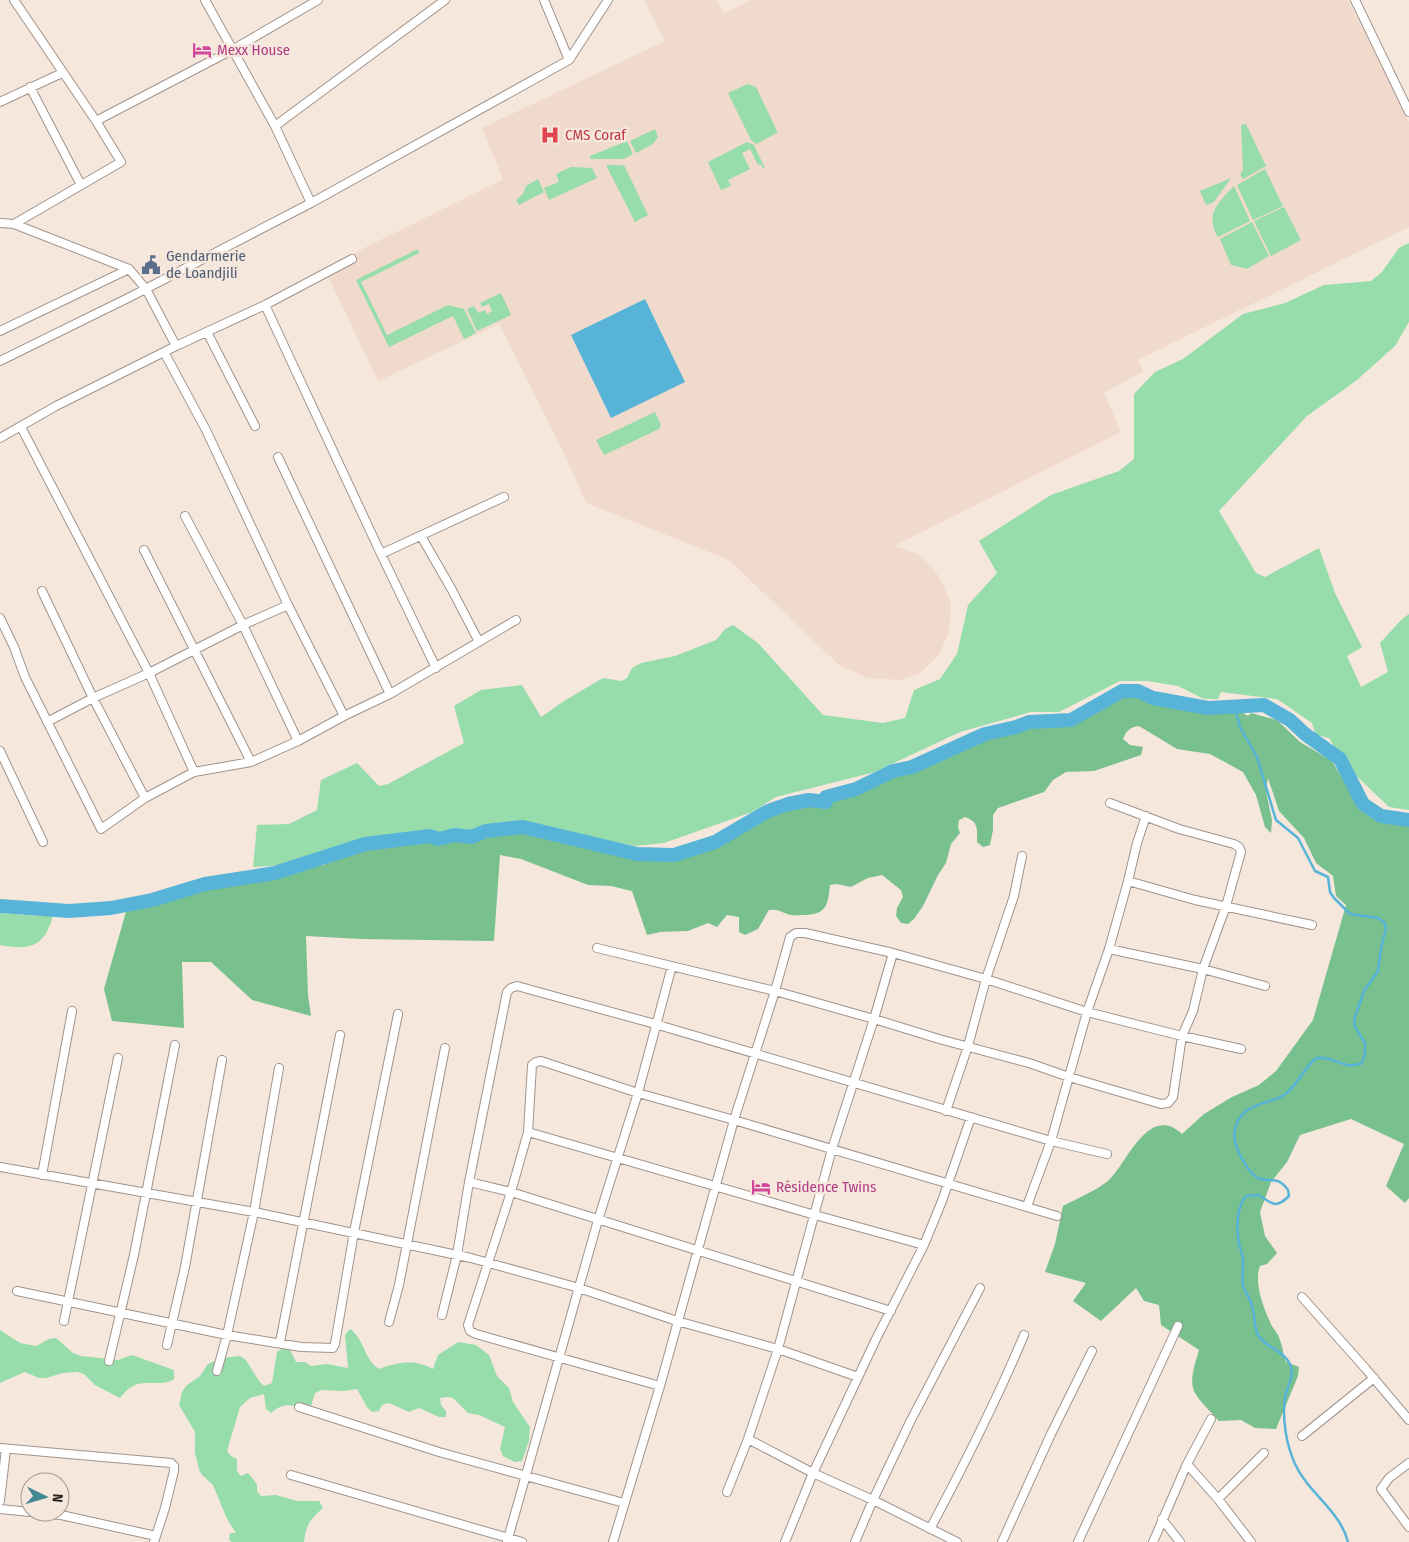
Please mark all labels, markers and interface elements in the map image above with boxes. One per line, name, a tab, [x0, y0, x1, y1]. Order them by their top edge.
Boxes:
hotel icon: Mexx House	[191, 39, 213, 61]
place label: Mexx House	[217, 41, 290, 59]
hospital icon: CMS Coraf	[539, 124, 561, 146]
place label: CMS Coraf	[565, 126, 627, 144]
place label: Gendarmerie de Loandjili	[166, 247, 246, 282]
public building icon: Gendarmerie de Loandjili	[140, 254, 162, 276]
hotel icon: Résidence Twins	[750, 1176, 772, 1198]
place label: Résidence Twins	[776, 1178, 876, 1196]
north arrow	[20, 1472, 70, 1522]
text: N	[49, 1493, 66, 1503]

